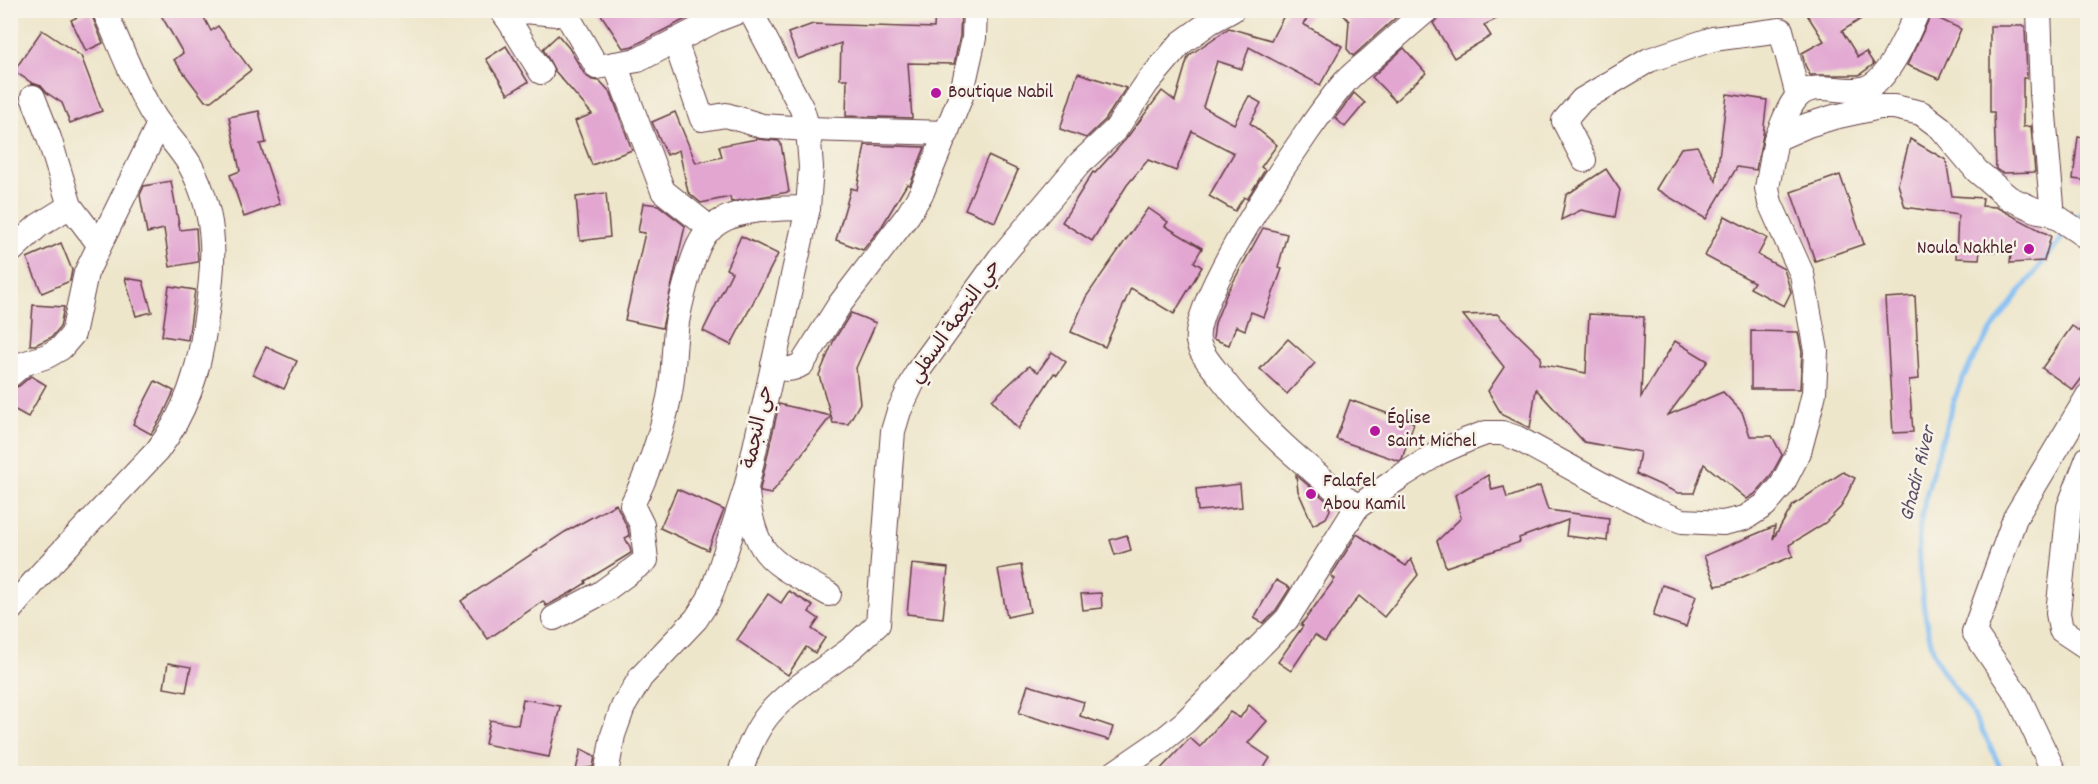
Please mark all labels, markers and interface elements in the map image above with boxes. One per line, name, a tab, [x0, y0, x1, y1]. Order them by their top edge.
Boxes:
place label: Boutique Nabil	[948, 79, 1054, 107]
marker: Boutique Nabil	[929, 86, 943, 100]
place label: Noula Nakhle'	[1917, 235, 2017, 263]
marker: Noula Nakhle'	[2022, 242, 2036, 256]
street label: حي النجمة السفلي	[903, 254, 1010, 390]
street label: حي النجمة	[736, 383, 782, 472]
place label: Église Saint Michel	[1387, 405, 1476, 456]
water label: Ghadir River	[1893, 422, 1946, 524]
marker: Église Saint Michel	[1368, 424, 1382, 438]
place label: Falafel Abou Kamil	[1323, 468, 1406, 519]
marker: Falafel Abou Kamil	[1304, 487, 1318, 501]

